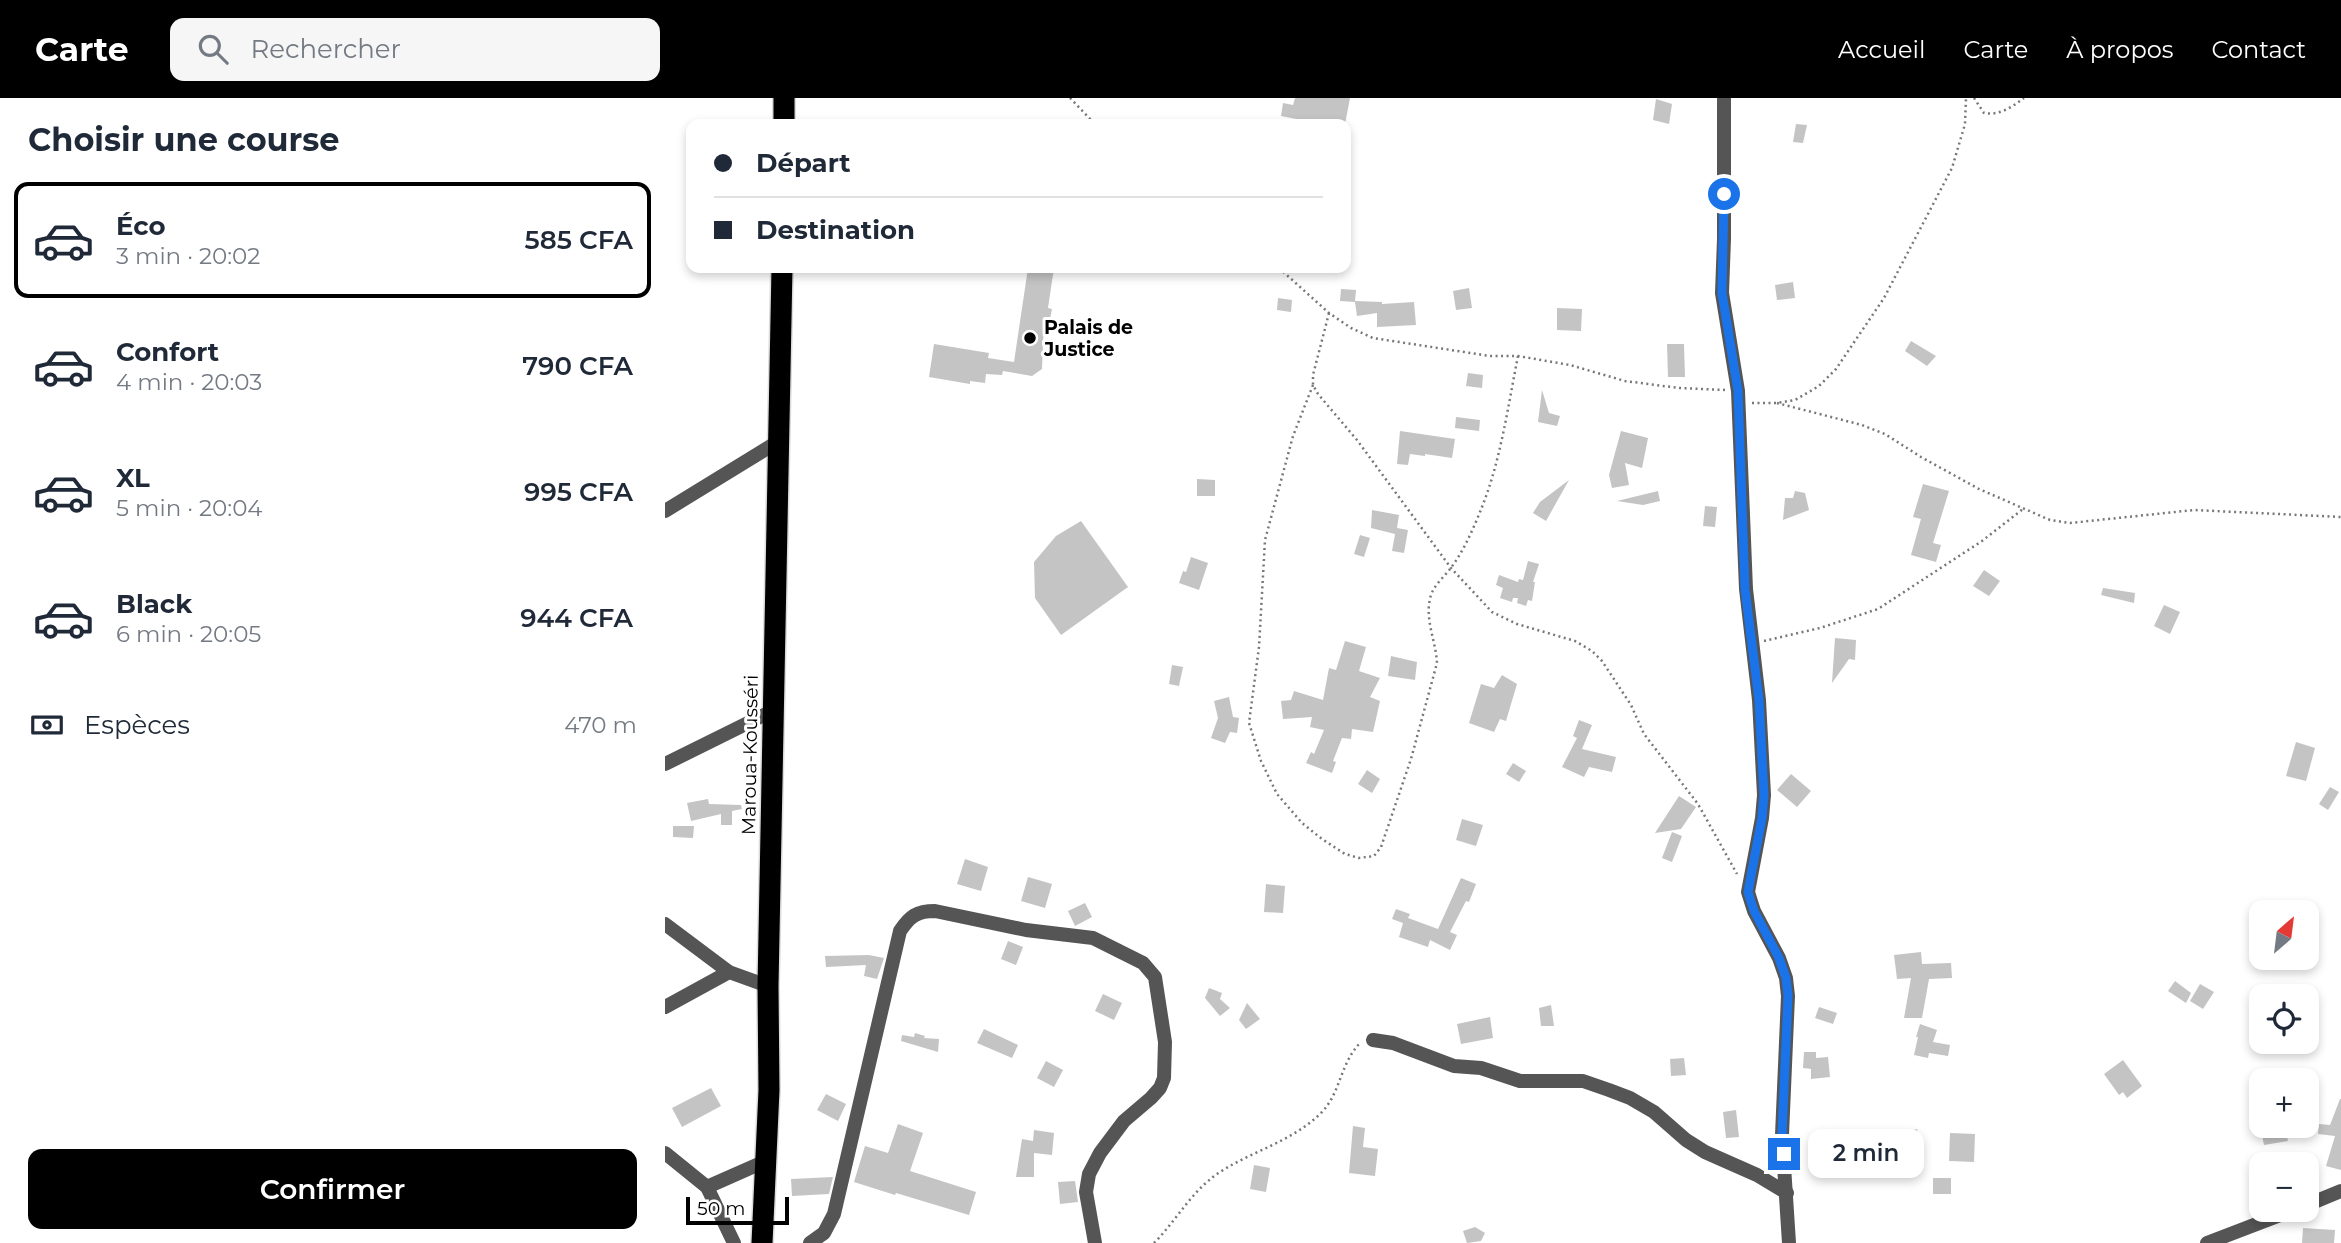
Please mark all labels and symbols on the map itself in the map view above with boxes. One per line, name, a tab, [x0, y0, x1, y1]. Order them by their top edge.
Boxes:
route start	[1708, 178, 1740, 210]
place label: Palais de Justice	[1043, 316, 1133, 361]
marker: Palais de Justice	[1022, 330, 1038, 346]
street label: Maroua-Kousséri	[737, 675, 763, 835]
north arrow	[2249, 900, 2319, 970]
callout: 2 min	[1809, 1130, 1924, 1178]
route end	[1768, 1138, 1800, 1170]
scale bar	[686, 1194, 789, 1226]

